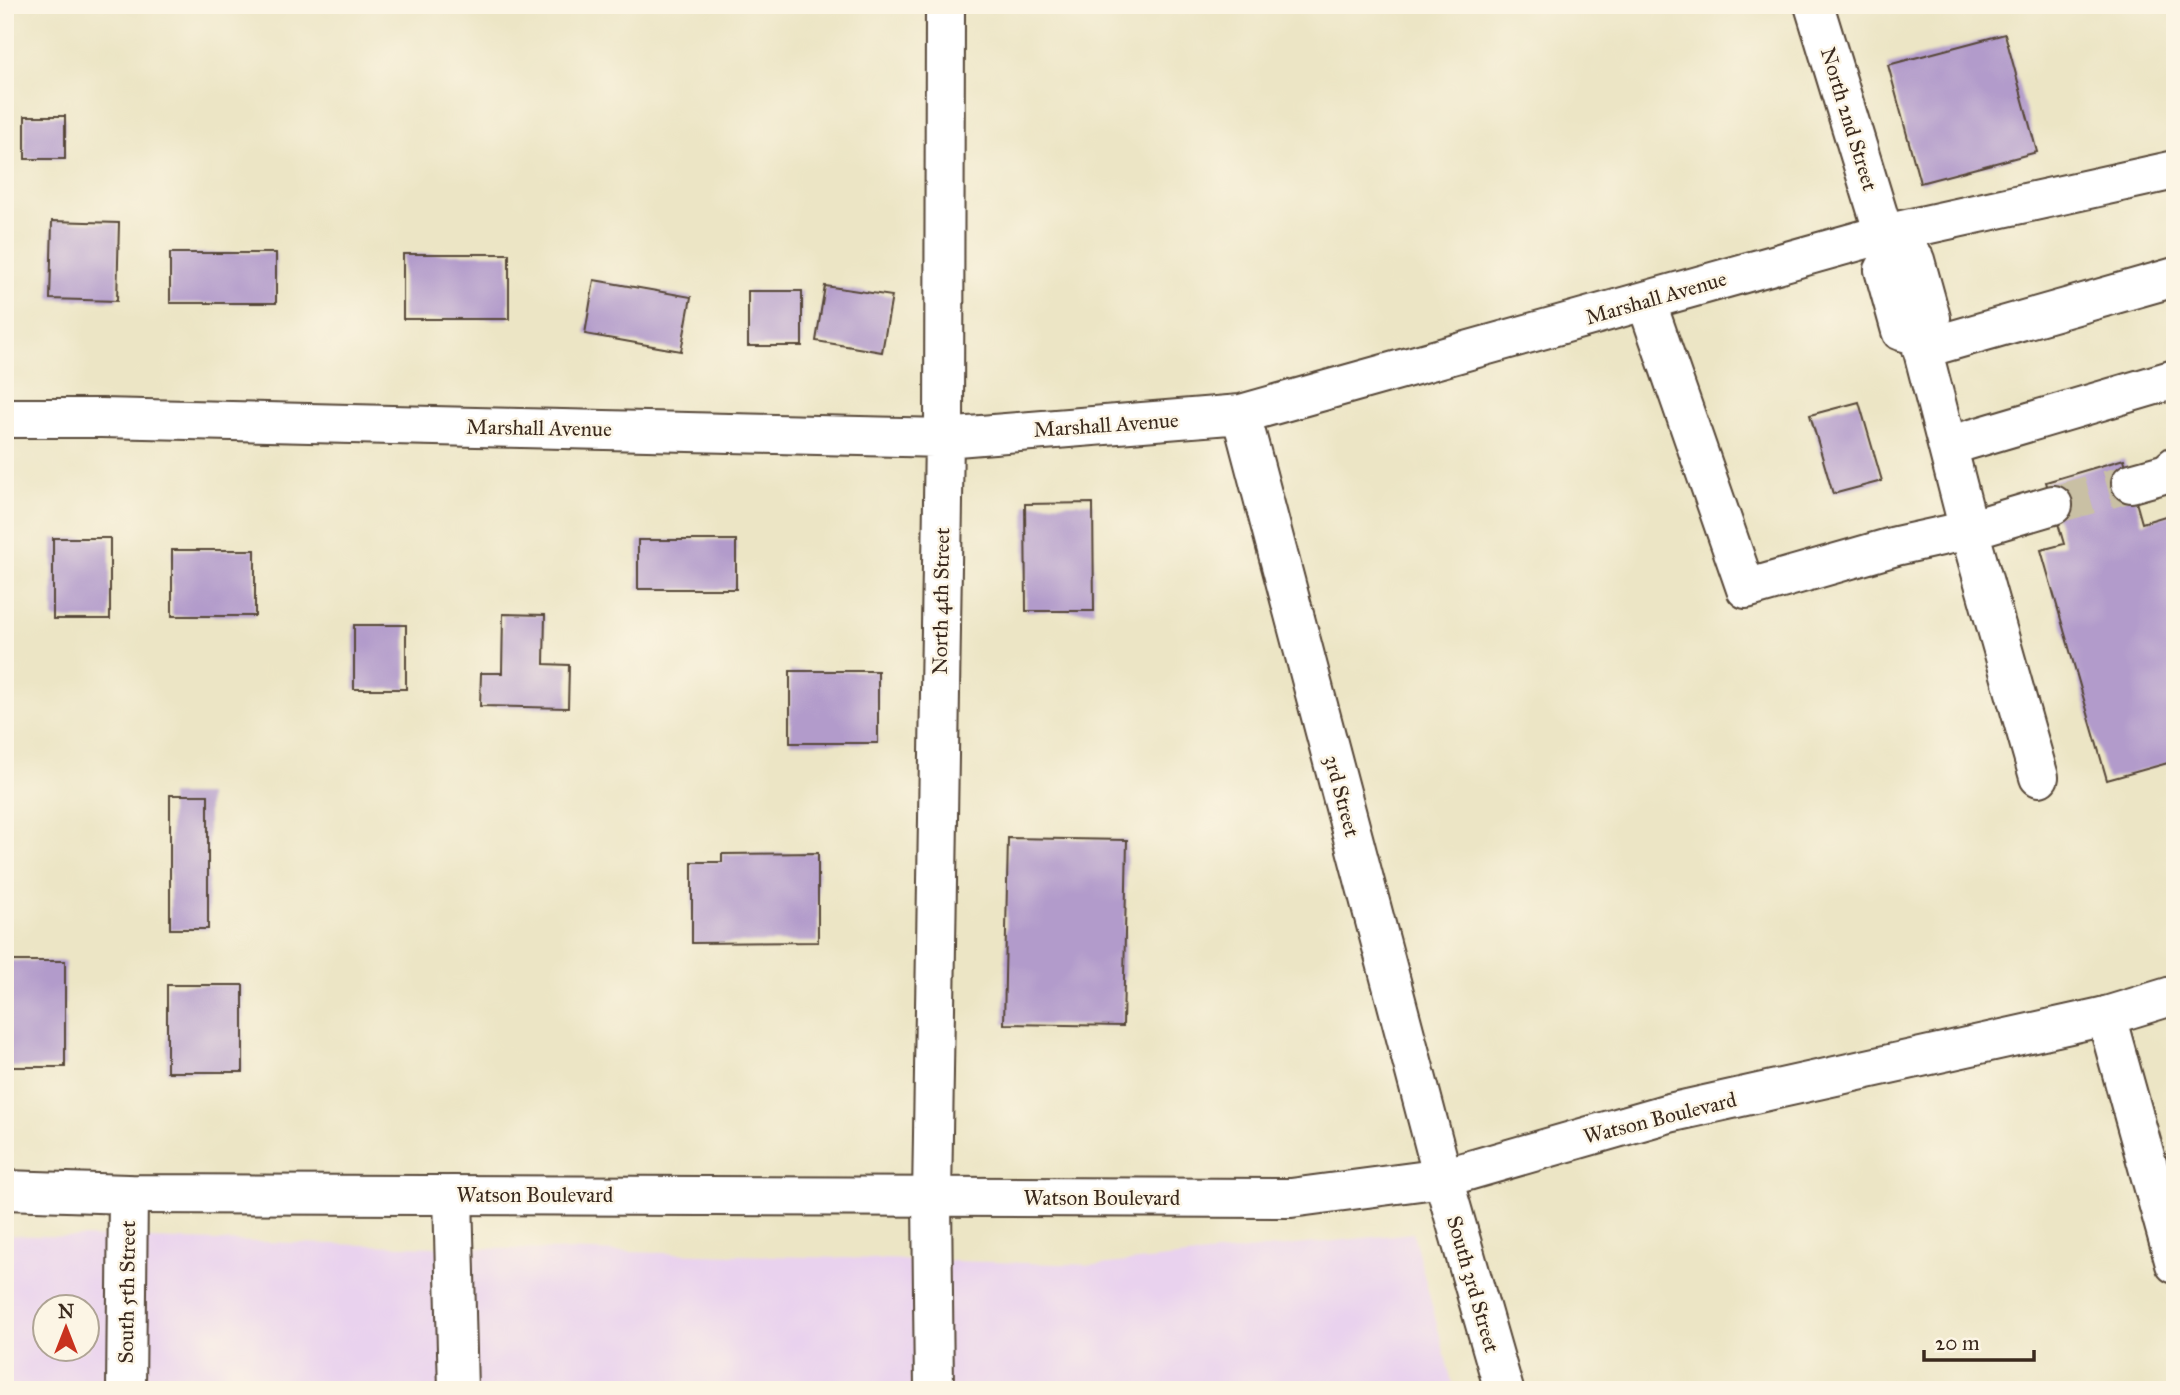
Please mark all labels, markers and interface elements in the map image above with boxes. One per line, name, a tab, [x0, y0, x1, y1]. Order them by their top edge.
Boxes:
street label: North 2nd Street	[1815, 44, 1883, 194]
street label: Marshall Avenue	[1582, 265, 1730, 331]
street label: Marshall Avenue	[1033, 407, 1180, 443]
street label: Marshall Avenue	[466, 414, 612, 442]
street label: North 4th Street	[927, 527, 955, 675]
street label: 3rd Street	[1319, 752, 1365, 840]
street label: Watson Boulevard	[1581, 1086, 1740, 1150]
street label: Watson Boulevard	[457, 1182, 614, 1208]
street label: Watson Boulevard	[1024, 1185, 1181, 1211]
street label: South 3rd Street	[1441, 1213, 1505, 1356]
street label: South 5th Street	[113, 1220, 141, 1364]
north arrow	[32, 1294, 102, 1364]
text: N	[58, 1300, 74, 1323]
scale bar	[1924, 1318, 2035, 1362]
text: 20 m	[1935, 1330, 1980, 1356]

